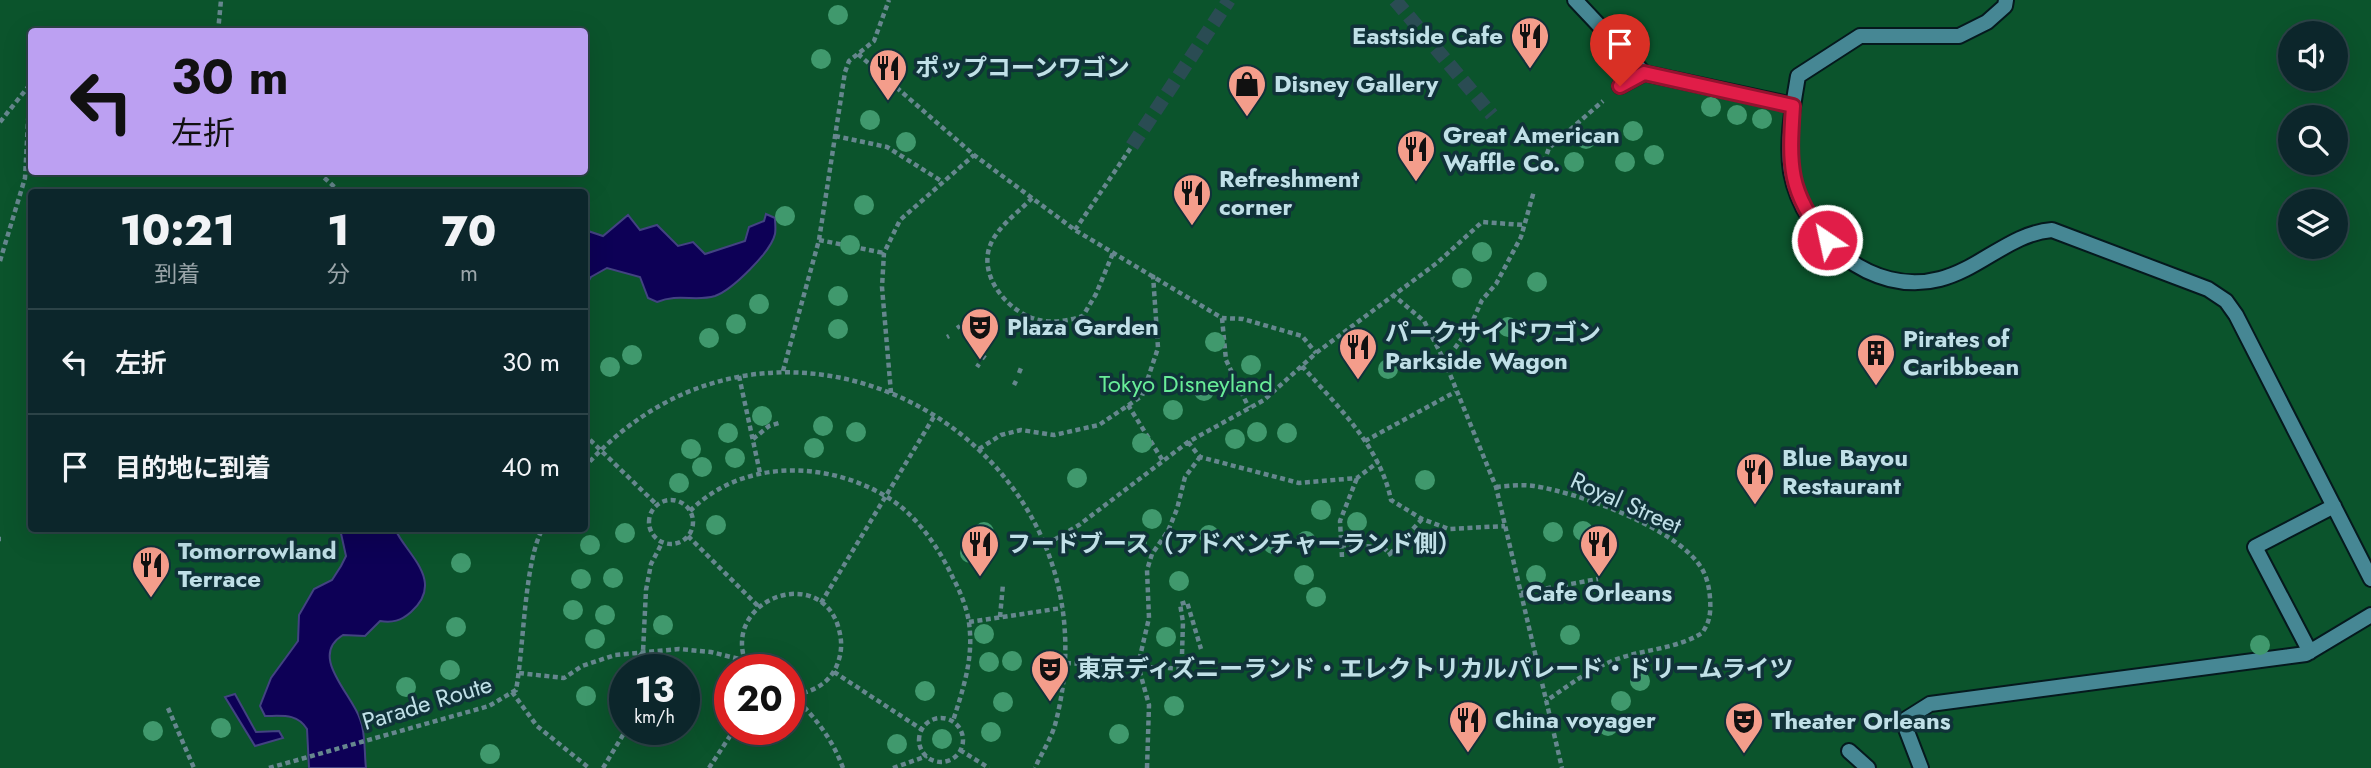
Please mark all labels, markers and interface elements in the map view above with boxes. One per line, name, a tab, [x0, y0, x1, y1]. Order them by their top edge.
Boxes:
pin	[1590, 14, 1650, 86]
restaurant icon: Eastside Cafe	[1509, 15, 1551, 70]
place label: Eastside Cafe	[1352, 18, 1503, 53]
map controls	[2278, 21, 2348, 259]
button: sound	[2278, 21, 2348, 91]
icon: arrive	[1601, 25, 1639, 63]
text: 30 m	[171, 42, 289, 112]
restaurant icon: ポップコーンワゴン	[867, 47, 909, 102]
place label: ポップコーンワゴン	[915, 50, 1130, 85]
icon: left	[56, 56, 147, 147]
shop icon: Disney Gallery	[1226, 63, 1268, 118]
place label: Disney Gallery	[1274, 66, 1439, 101]
button: search	[2278, 105, 2348, 175]
text: 左折	[171, 110, 235, 156]
place label: Great American Waffle Co.	[1443, 117, 1620, 180]
restaurant icon: Great American Waffle Co.	[1395, 128, 1437, 183]
place label: Refreshment corner	[1219, 161, 1360, 224]
restaurant icon: Refreshment corner	[1171, 172, 1213, 227]
button: layers	[2278, 189, 2348, 259]
text: 10:21	[120, 200, 235, 261]
text: 1	[327, 200, 349, 261]
text: 70	[441, 201, 496, 262]
position arrow	[1790, 203, 1864, 277]
text: m	[460, 256, 478, 290]
text: 到着	[154, 257, 200, 291]
text: 分	[327, 257, 350, 291]
theatre icon: Plaza Garden	[959, 306, 1001, 361]
place label: Plaza Garden	[1007, 309, 1159, 344]
place label: パークサイドワゴン Parkside Wagon	[1385, 315, 1601, 378]
place label: Pirates of Caribbean	[1903, 321, 2019, 384]
restaurant icon: パークサイドワゴン Parkside Wagon	[1337, 326, 1379, 381]
building icon: Pirates of Caribbean	[1855, 332, 1897, 387]
icon: left	[56, 343, 94, 381]
text: 30 m	[502, 343, 560, 381]
text: 左折	[115, 344, 167, 382]
park label: Tokyo Disneyland	[1099, 366, 1273, 401]
place label: Blue Bayou Restaurant	[1782, 440, 1908, 503]
icon: arrive	[56, 448, 94, 486]
text: 40 m	[501, 448, 560, 486]
text: 目的地に到着	[115, 449, 271, 487]
restaurant icon: Blue Bayou Restaurant	[1734, 451, 1776, 506]
street label: Royal Street	[1565, 463, 1688, 543]
restaurant icon: フードブース（アドベンチャーランド側）	[959, 523, 1001, 578]
restaurant icon: Cafe Orleans	[1578, 523, 1620, 578]
place label: フードブース（アドベンチャーランド側）	[1007, 526, 1462, 561]
place label: Tomorrowland Terrace	[178, 533, 337, 596]
restaurant icon: Tomorrowland Terrace	[130, 544, 172, 599]
place label: Cafe Orleans	[1526, 575, 1672, 610]
theatre icon: 東京ディズニーランド・エレクトリカルパレード・ドリームライツ	[1029, 648, 1071, 703]
place label: 東京ディズニーランド・エレクトリカルパレード・ドリームライツ	[1077, 651, 1793, 686]
speed limit sign: 20	[714, 654, 805, 745]
text: 13	[635, 665, 674, 715]
street label: Parade Route	[358, 666, 496, 739]
restaurant icon: China voyager	[1447, 699, 1489, 754]
theatre icon: Theater Orleans	[1723, 700, 1765, 755]
place label: China voyager	[1495, 702, 1656, 737]
place label: Theater Orleans	[1771, 703, 1951, 738]
text: km/h	[634, 704, 675, 730]

